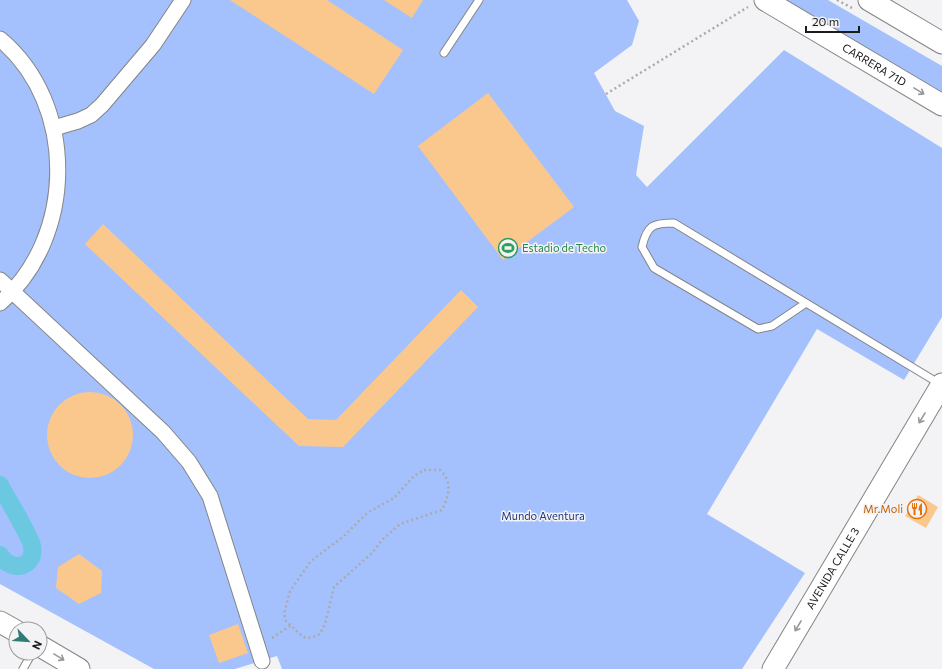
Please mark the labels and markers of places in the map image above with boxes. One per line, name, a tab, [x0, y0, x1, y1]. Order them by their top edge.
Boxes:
sports icon: Estadio de Techo	[497, 237, 519, 259]
place label: Estadio de Techo	[522, 241, 607, 254]
restaurant icon: Mr.Moli	[906, 498, 928, 520]
place label: Mr.Moli	[863, 502, 903, 515]

